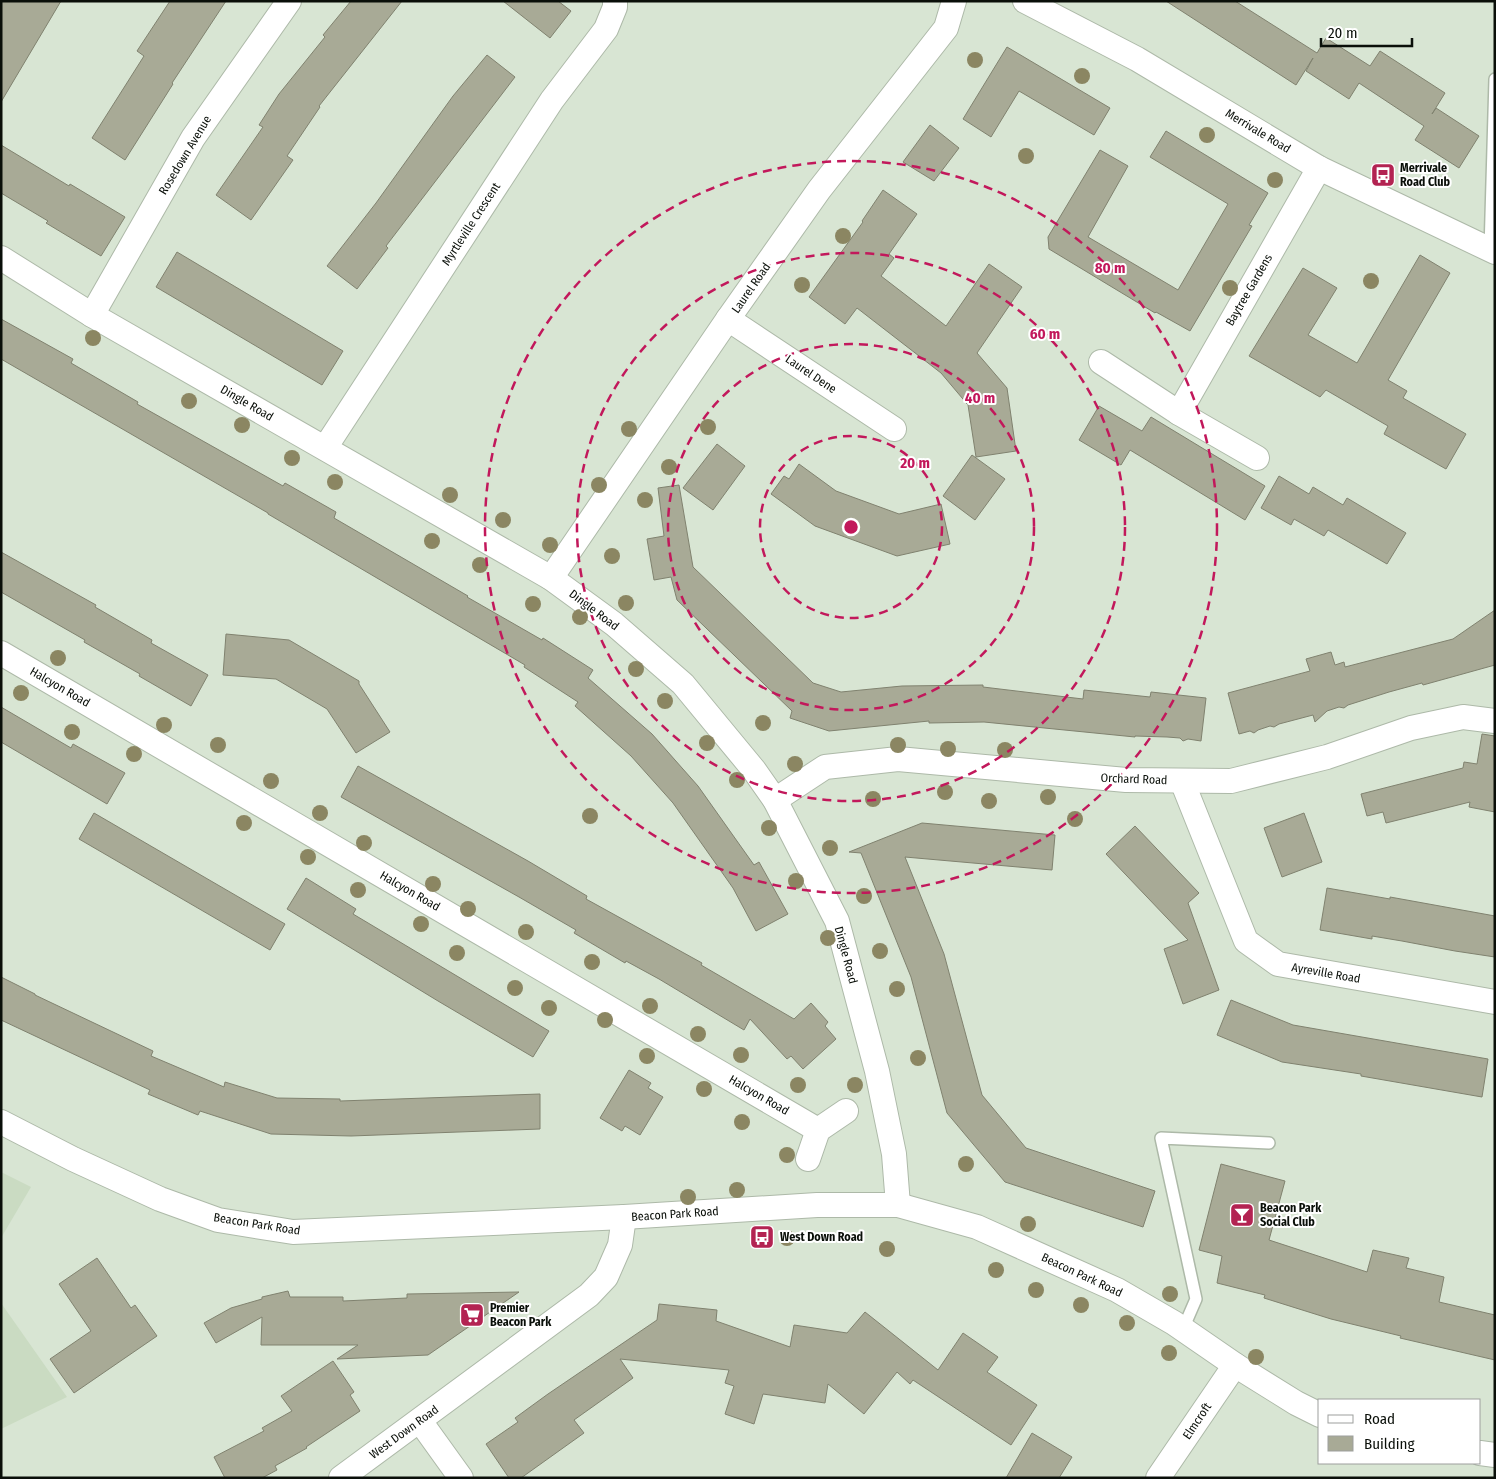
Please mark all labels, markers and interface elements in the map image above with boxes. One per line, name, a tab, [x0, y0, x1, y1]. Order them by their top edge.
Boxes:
scale bar	[1321, 15, 1412, 47]
text: 20 m	[1328, 24, 1358, 42]
street label: Merrivale Road	[1223, 106, 1293, 156]
street label: Rosedown Avenue	[156, 113, 214, 197]
place label: Merrivale Road Club	[1400, 161, 1451, 189]
bus stop icon: Merrivale Road Club	[1370, 162, 1396, 188]
street label: Myrtleville Crescent	[439, 180, 503, 268]
street label: Baytree Gardens	[1223, 252, 1275, 328]
text: 80 m	[1095, 259, 1125, 277]
street label: Laurel Road	[729, 260, 773, 316]
text: 60 m	[1030, 325, 1060, 343]
street label: Laurel Dene	[783, 352, 839, 396]
street label: Dingle Road	[218, 382, 276, 424]
text: 40 m	[965, 389, 995, 407]
text: 20 m	[899, 454, 930, 472]
centre of rings	[842, 518, 860, 536]
street label: Dingle Road	[566, 587, 622, 633]
street label: Halcyon Road	[28, 664, 92, 710]
street label: Orchard Road	[1100, 771, 1168, 787]
street label: Halcyon Road	[378, 868, 442, 914]
street label: Dingle Road	[832, 925, 860, 985]
street label: Ayreville Road	[1290, 960, 1362, 986]
street label: Halcyon Road	[727, 1072, 791, 1118]
place label: Beacon Park Social Club	[1260, 1201, 1322, 1229]
bar icon: Beacon Park Social Club	[1229, 1202, 1255, 1228]
street label: Beacon Park Road	[631, 1204, 719, 1224]
street label: Beacon Park Road	[213, 1210, 301, 1238]
bus stop icon: West Down Road	[749, 1224, 775, 1250]
place label: West Down Road	[780, 1230, 863, 1244]
street label: Beacon Park Road	[1039, 1250, 1125, 1300]
place label: Premier Beacon Park	[490, 1301, 552, 1329]
supermarket icon: Premier Beacon Park	[459, 1302, 485, 1328]
legend	[1318, 1399, 1481, 1464]
street label: Elmcroft	[1180, 1400, 1214, 1442]
street label: West Down Road	[367, 1402, 441, 1462]
text: Road	[1364, 1410, 1395, 1428]
text: Building	[1364, 1435, 1415, 1453]

